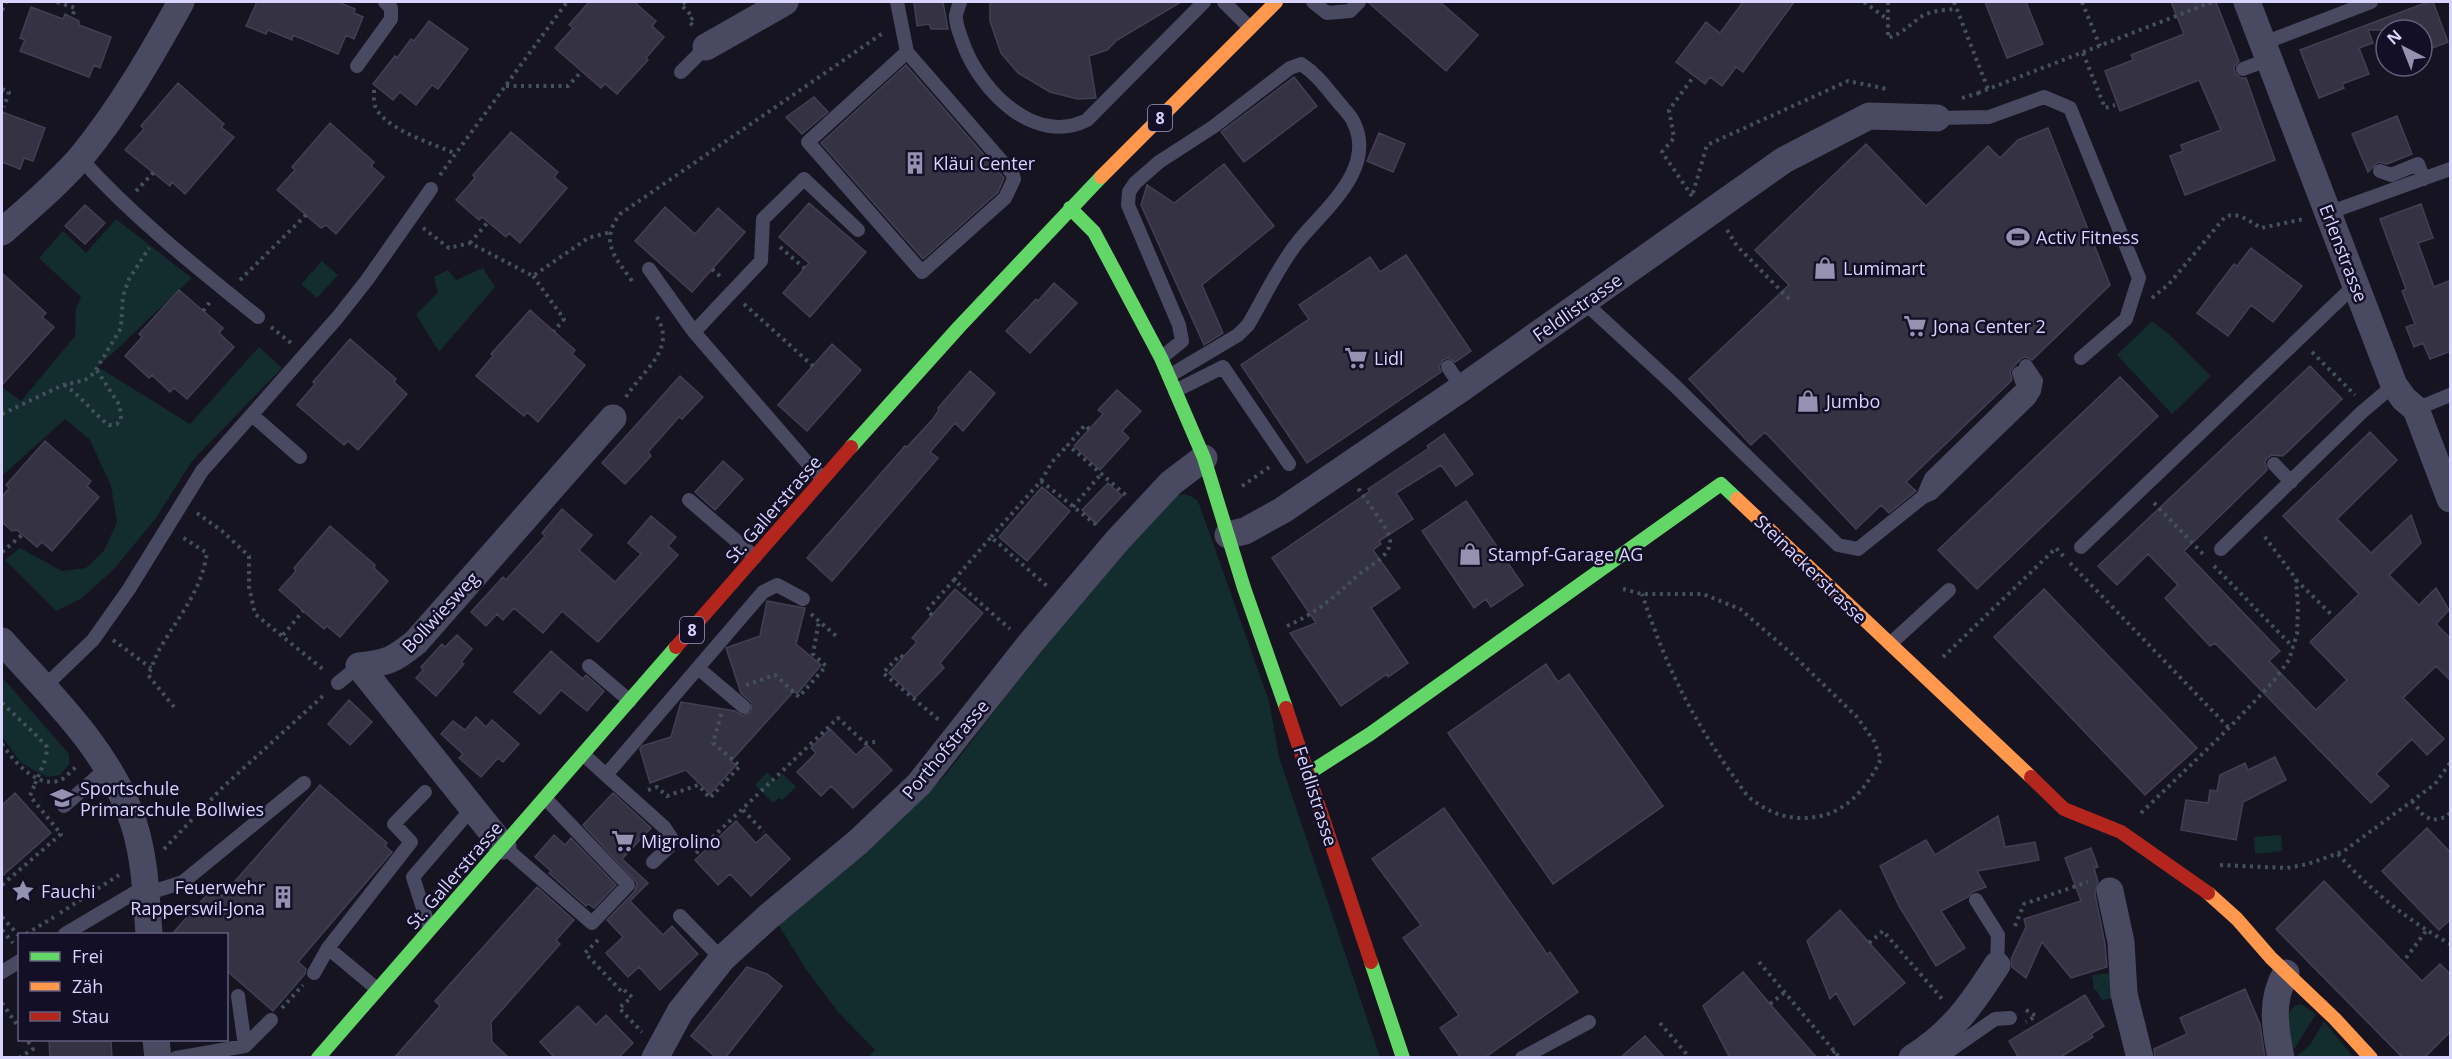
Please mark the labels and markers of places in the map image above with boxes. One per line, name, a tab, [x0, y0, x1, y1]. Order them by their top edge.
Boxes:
building icon: Kläui Center	[902, 150, 928, 176]
place label: Kläui Center	[933, 151, 1036, 175]
sports icon: Activ Fitness	[2005, 224, 2031, 250]
place label: Activ Fitness	[2036, 225, 2139, 249]
shop icon: Lumimart	[1812, 255, 1838, 281]
place label: Lumimart	[1843, 256, 1925, 280]
supermarket icon: Jona Center 2	[1902, 313, 1928, 339]
place label: Jona Center 2	[1931, 314, 2046, 338]
supermarket icon: Lidl	[1343, 345, 1369, 371]
place label: Lidl	[1374, 346, 1404, 370]
shop icon: Jumbo	[1795, 388, 1821, 414]
place label: Jumbo	[1824, 389, 1880, 413]
shop icon: Stampf-Garage AG	[1457, 541, 1483, 567]
place label: Stampf-Garage AG	[1488, 542, 1643, 566]
place label: Sportschule Primarschule Bollwies	[80, 776, 264, 821]
school or university icon: Sportschule Primarschule Bollwies	[49, 785, 75, 811]
supermarket icon: Migrolino	[610, 828, 636, 854]
place label: Migrolino	[641, 829, 721, 853]
place label: Feuerwehr Rapperswil-Jona	[130, 875, 266, 920]
place icon: Fauchi	[10, 878, 36, 904]
place label: Fauchi	[41, 879, 96, 903]
building icon: Feuerwehr Rapperswil-Jona	[270, 884, 296, 910]

